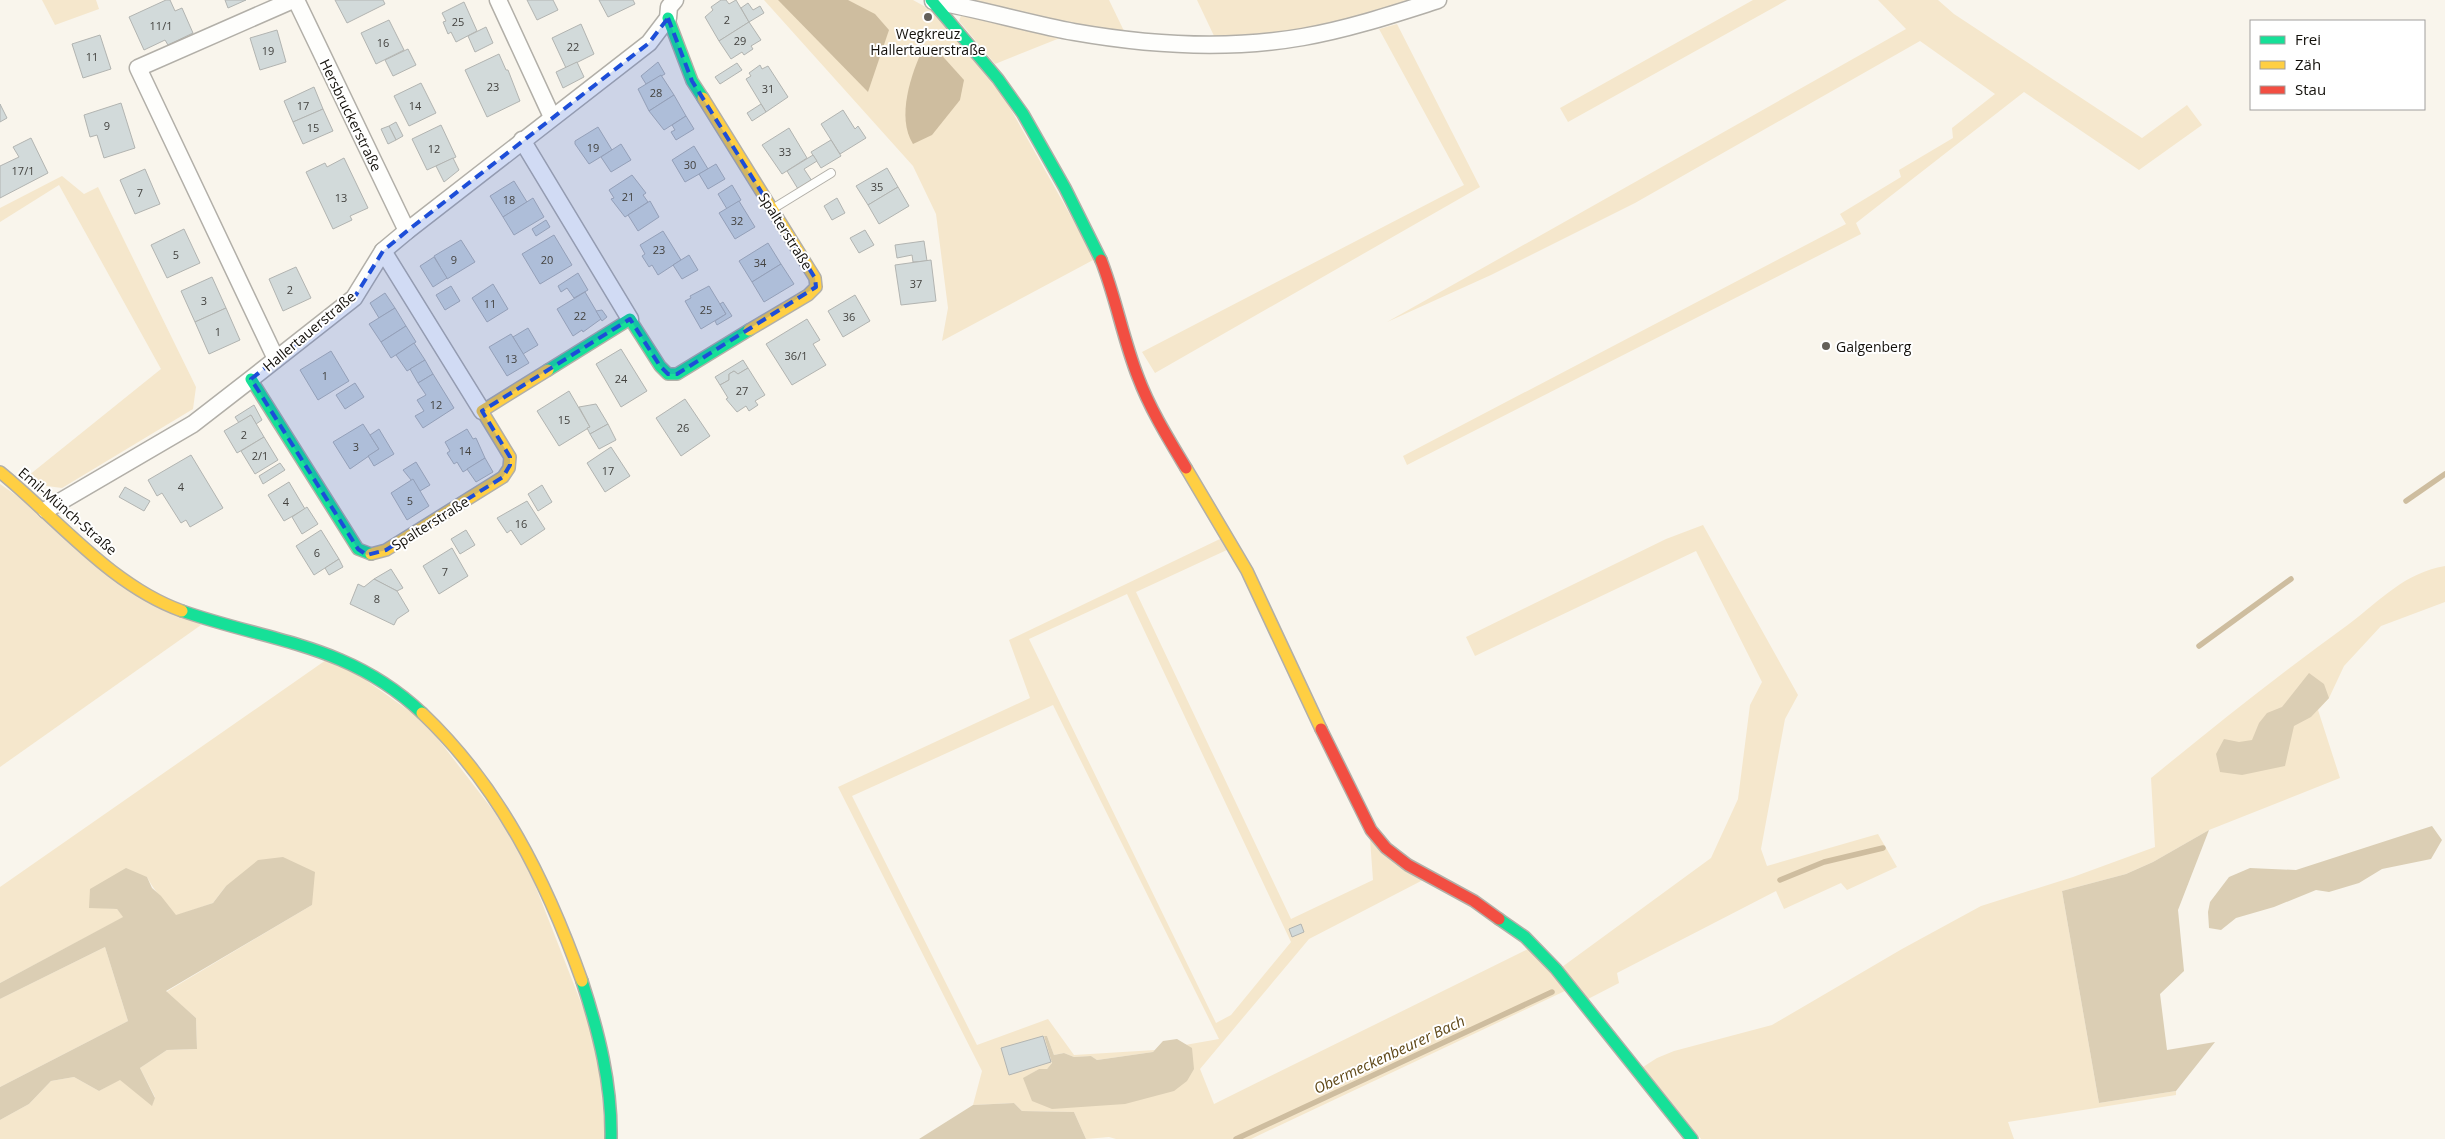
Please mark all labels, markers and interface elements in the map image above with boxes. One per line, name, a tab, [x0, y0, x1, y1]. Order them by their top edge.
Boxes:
marker: Wegkreuz Hallertauerstraße	[922, 11, 934, 23]
house number: 2	[724, 12, 730, 27]
house number: 25	[452, 14, 464, 29]
house number: 11/1	[150, 18, 172, 33]
legend	[2250, 20, 2425, 110]
place label: Wegkreuz Hallertauerstraße	[870, 24, 986, 59]
text: Frei	[2295, 29, 2321, 49]
house number: 29	[734, 33, 746, 48]
house number: 16	[377, 35, 389, 50]
house number: 22	[567, 39, 579, 54]
house number: 19	[262, 43, 274, 58]
house number: 11	[86, 49, 98, 64]
text: Zäh	[2295, 54, 2321, 74]
street label: Hersbruckerstraße	[316, 56, 387, 174]
house number: 23	[487, 79, 499, 94]
text: Stau	[2295, 79, 2326, 99]
house number: 31	[762, 81, 774, 96]
house number: 28	[650, 85, 662, 100]
house number: 17	[297, 98, 309, 113]
house number: 14	[409, 98, 422, 113]
house number: 9	[104, 118, 110, 133]
house number: 15	[307, 120, 319, 135]
house number: 19	[587, 140, 599, 155]
house number: 12	[428, 141, 440, 156]
house number: 33	[779, 144, 791, 159]
house number: 30	[684, 157, 696, 172]
house number: 17/1	[12, 163, 34, 178]
house number: 35	[871, 179, 883, 194]
house number: 7	[137, 185, 143, 200]
house number: 21	[622, 189, 634, 204]
street label: Spalterstraße	[755, 189, 817, 273]
house number: 13	[335, 190, 347, 205]
house number: 18	[503, 192, 515, 207]
house number: 32	[731, 213, 743, 228]
house number: 23	[653, 242, 665, 257]
house number: 5	[173, 247, 179, 262]
house number: 9	[451, 252, 457, 267]
house number: 20	[541, 252, 553, 267]
house number: 34	[754, 255, 767, 270]
house number: 37	[910, 276, 922, 291]
house number: 2	[287, 282, 293, 297]
street label: Hallertauerstraße	[259, 287, 359, 375]
house number: 3	[201, 293, 207, 308]
house number: 11	[484, 296, 496, 311]
house number: 25	[700, 302, 712, 317]
house number: 22	[574, 308, 586, 323]
house number: 36	[843, 309, 855, 324]
house number: 1	[215, 324, 221, 339]
place label: Galgenberg	[1836, 337, 1912, 356]
marker: Galgenberg	[1820, 340, 1832, 352]
house number: 36/1	[785, 348, 807, 363]
house number: 13	[505, 351, 517, 366]
house number: 1	[322, 368, 328, 383]
house number: 24	[615, 371, 628, 386]
house number: 27	[736, 383, 748, 398]
house number: 12	[430, 397, 442, 412]
house number: 15	[558, 412, 570, 427]
house number: 26	[677, 420, 689, 435]
house number: 2	[241, 427, 247, 442]
house number: 3	[353, 439, 359, 454]
house number: 14	[459, 443, 472, 458]
house number: 2/1	[252, 448, 268, 463]
street label: Emil-Münch-Straße	[15, 463, 121, 559]
house number: 17	[602, 463, 614, 478]
house number: 4	[178, 479, 185, 494]
street label: Spalterstraße	[388, 492, 472, 554]
house number: 5	[407, 493, 413, 508]
house number: 4	[283, 494, 290, 509]
house number: 16	[515, 516, 527, 531]
house number: 6	[314, 545, 320, 560]
house number: 7	[442, 564, 448, 579]
house number: 8	[374, 591, 380, 606]
water label: Obermeckenbeurer Bach	[1310, 1010, 1468, 1098]

